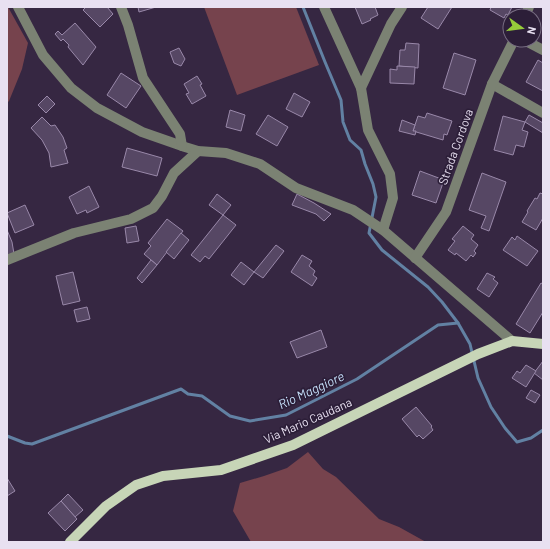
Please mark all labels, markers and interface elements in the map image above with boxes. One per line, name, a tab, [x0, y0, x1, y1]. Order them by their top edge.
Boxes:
north arrow	[502, 8, 542, 48]
text: N	[525, 25, 539, 36]
street label: Strada Cordova	[435, 107, 475, 186]
water label: Rio Maggiore	[275, 368, 347, 412]
street label: Via Mario Caudana	[261, 394, 354, 446]

